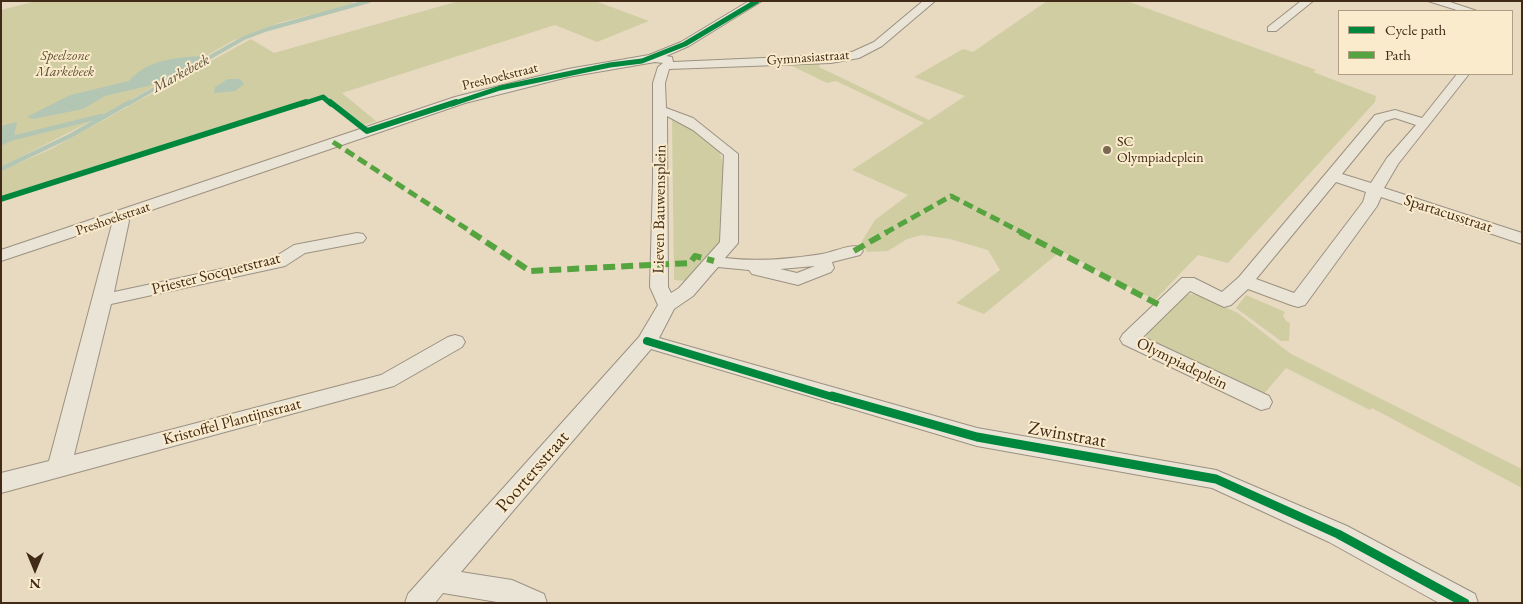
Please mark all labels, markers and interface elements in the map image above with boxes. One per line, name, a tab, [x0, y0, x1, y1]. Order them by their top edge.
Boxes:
legend	[1338, 10, 1513, 75]
text: Cycle path	[1385, 20, 1446, 39]
text: Path	[1385, 45, 1411, 64]
street label: Gymnasiastraat	[766, 47, 850, 69]
park label: Speelzone Markebeek	[36, 48, 94, 80]
water label: Markebeek	[149, 51, 213, 97]
street label: Preshoekstraat	[460, 59, 540, 95]
place label: SC Olympiadeplein	[1117, 134, 1204, 166]
street label: Lieven Bauwensplein	[649, 144, 671, 274]
marker: SC Olympiadeplein	[1101, 144, 1113, 156]
street label: Spartacusstraat	[1401, 191, 1495, 237]
street label: Preshoekstraat	[74, 198, 152, 240]
street label: Priester Socquetstraat	[150, 249, 282, 299]
street label: Olympiadeplein	[1133, 334, 1231, 394]
street label: Kristoffel Plantijnstraat	[161, 394, 303, 450]
street label: Zwinstraat	[1026, 417, 1108, 453]
street label: Poortersstraat	[492, 427, 574, 517]
north arrow	[10, 544, 60, 594]
text: N	[29, 575, 41, 593]

